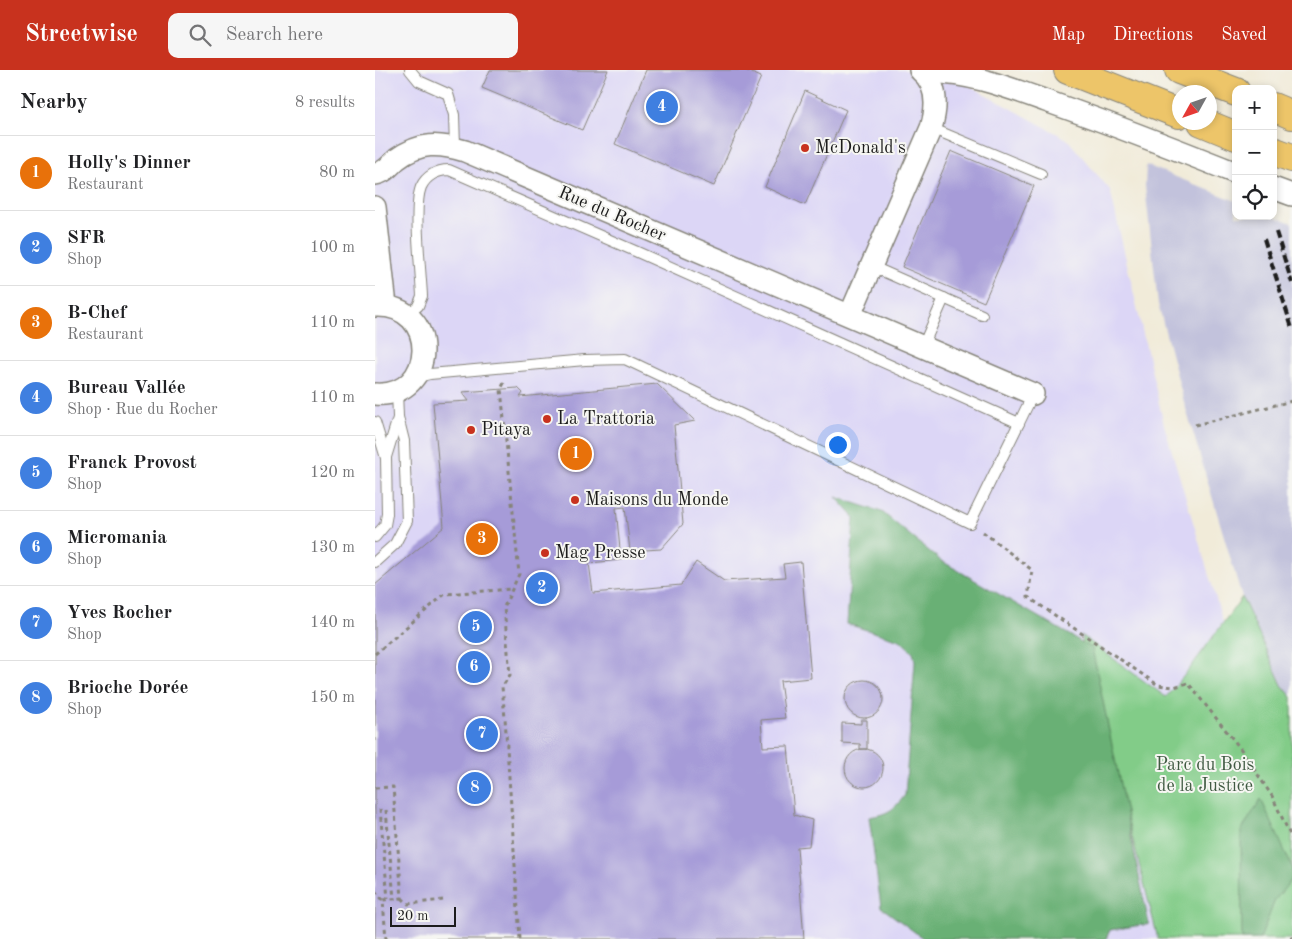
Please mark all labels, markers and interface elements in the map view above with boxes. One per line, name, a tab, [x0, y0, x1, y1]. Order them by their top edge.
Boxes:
search box	[168, 13, 518, 58]
icon: search	[186, 21, 214, 49]
text: Streetwise	[25, 23, 138, 47]
text: Search here	[226, 26, 323, 45]
text: Map	[1052, 26, 1085, 44]
text: Directions	[1113, 26, 1193, 44]
text: Saved	[1221, 26, 1267, 44]
north arrow	[1172, 85, 1217, 130]
map controls	[1232, 85, 1277, 220]
button: +	[1232, 85, 1277, 130]
pin: 4	[646, 88, 678, 126]
text: Nearby	[20, 92, 88, 113]
text: 8 results	[295, 95, 355, 111]
button: −	[1232, 130, 1277, 175]
place label: McDonald's	[815, 139, 906, 157]
marker: McDonald's	[799, 142, 811, 154]
text: Holly's Dinner	[67, 154, 191, 173]
text: 1	[31, 165, 41, 181]
text: 80 m	[319, 165, 355, 181]
button: locate	[1232, 175, 1277, 220]
text: Restaurant	[67, 177, 144, 193]
street label: Rue du Rocher	[556, 183, 669, 245]
text: SFR	[67, 229, 105, 248]
text: 2	[31, 240, 41, 256]
text: 100 m	[310, 240, 355, 256]
text: Shop	[67, 252, 102, 268]
text: B-Chef	[67, 304, 126, 323]
text: 3	[31, 315, 41, 331]
text: 110 m	[310, 315, 355, 331]
text: Restaurant	[67, 327, 144, 343]
text: Bureau Vallée	[67, 379, 186, 398]
text: 4	[31, 390, 41, 406]
text: 110 m	[310, 390, 355, 406]
text: Shop · Rue du Rocher	[67, 402, 218, 418]
place label: La Trattoria	[557, 410, 655, 428]
marker: La Trattoria	[541, 413, 553, 425]
place label: Pitaya	[481, 421, 531, 439]
marker: Pitaya	[465, 424, 477, 436]
your location	[825, 432, 851, 458]
pin: 1	[560, 435, 592, 473]
text: Franck Provost	[67, 454, 197, 473]
text: 5	[31, 465, 41, 481]
text: 120 m	[310, 465, 355, 481]
text: Shop	[67, 477, 102, 493]
place label: Maisons du Monde	[585, 491, 729, 509]
marker: Maisons du Monde	[569, 494, 581, 506]
pin: 3	[466, 520, 498, 558]
text: Micromania	[67, 529, 167, 548]
text: 6	[31, 540, 41, 556]
text: 130 m	[310, 540, 355, 556]
place label: Mag Presse	[555, 544, 646, 562]
marker: Mag Presse	[539, 547, 551, 559]
text: Shop	[67, 552, 102, 568]
pin: 2	[526, 569, 558, 607]
text: Yves Rocher	[67, 604, 172, 623]
pin: 5	[460, 608, 492, 646]
text: 7	[31, 615, 41, 631]
text: 140 m	[310, 615, 355, 631]
text: Shop	[67, 627, 102, 643]
pin: 6	[458, 648, 490, 686]
text: Brioche Dorée	[67, 679, 188, 698]
text: 8	[31, 690, 41, 706]
text: 150 m	[310, 690, 355, 706]
text: Shop	[67, 702, 102, 718]
pin: 7	[466, 715, 498, 753]
park label: Parc du Bois de la Justice	[1156, 756, 1255, 795]
pin: 8	[459, 769, 491, 807]
scale bar	[390, 904, 456, 927]
text: 20 m	[397, 909, 428, 923]

